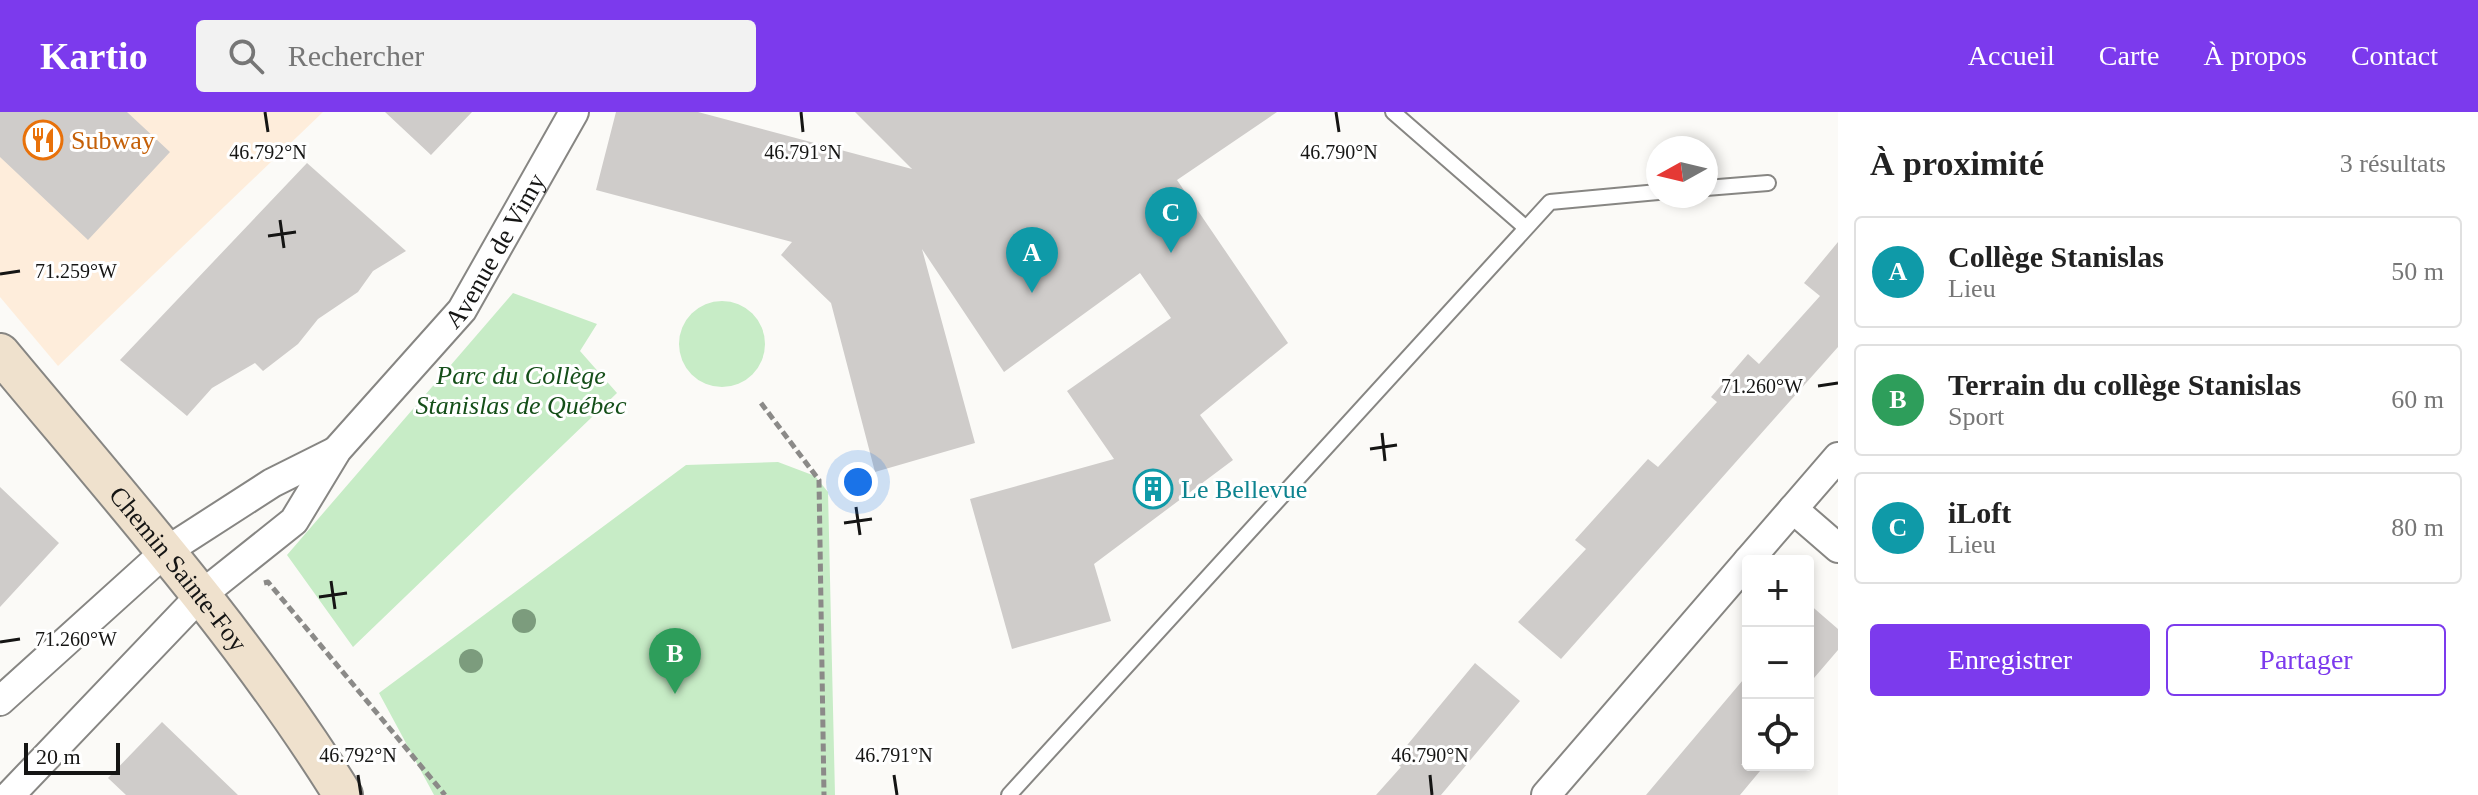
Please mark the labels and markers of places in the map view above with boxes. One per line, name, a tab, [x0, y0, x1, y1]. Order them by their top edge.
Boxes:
restaurant icon: Subway	[22, 119, 64, 161]
place label: Subway	[71, 126, 155, 155]
pin: C	[1145, 187, 1197, 253]
pin: A	[1006, 227, 1058, 293]
building icon: Le Bellevue	[1132, 468, 1174, 510]
place label: Le Bellevue	[1181, 475, 1307, 504]
pin: B	[649, 628, 701, 694]

